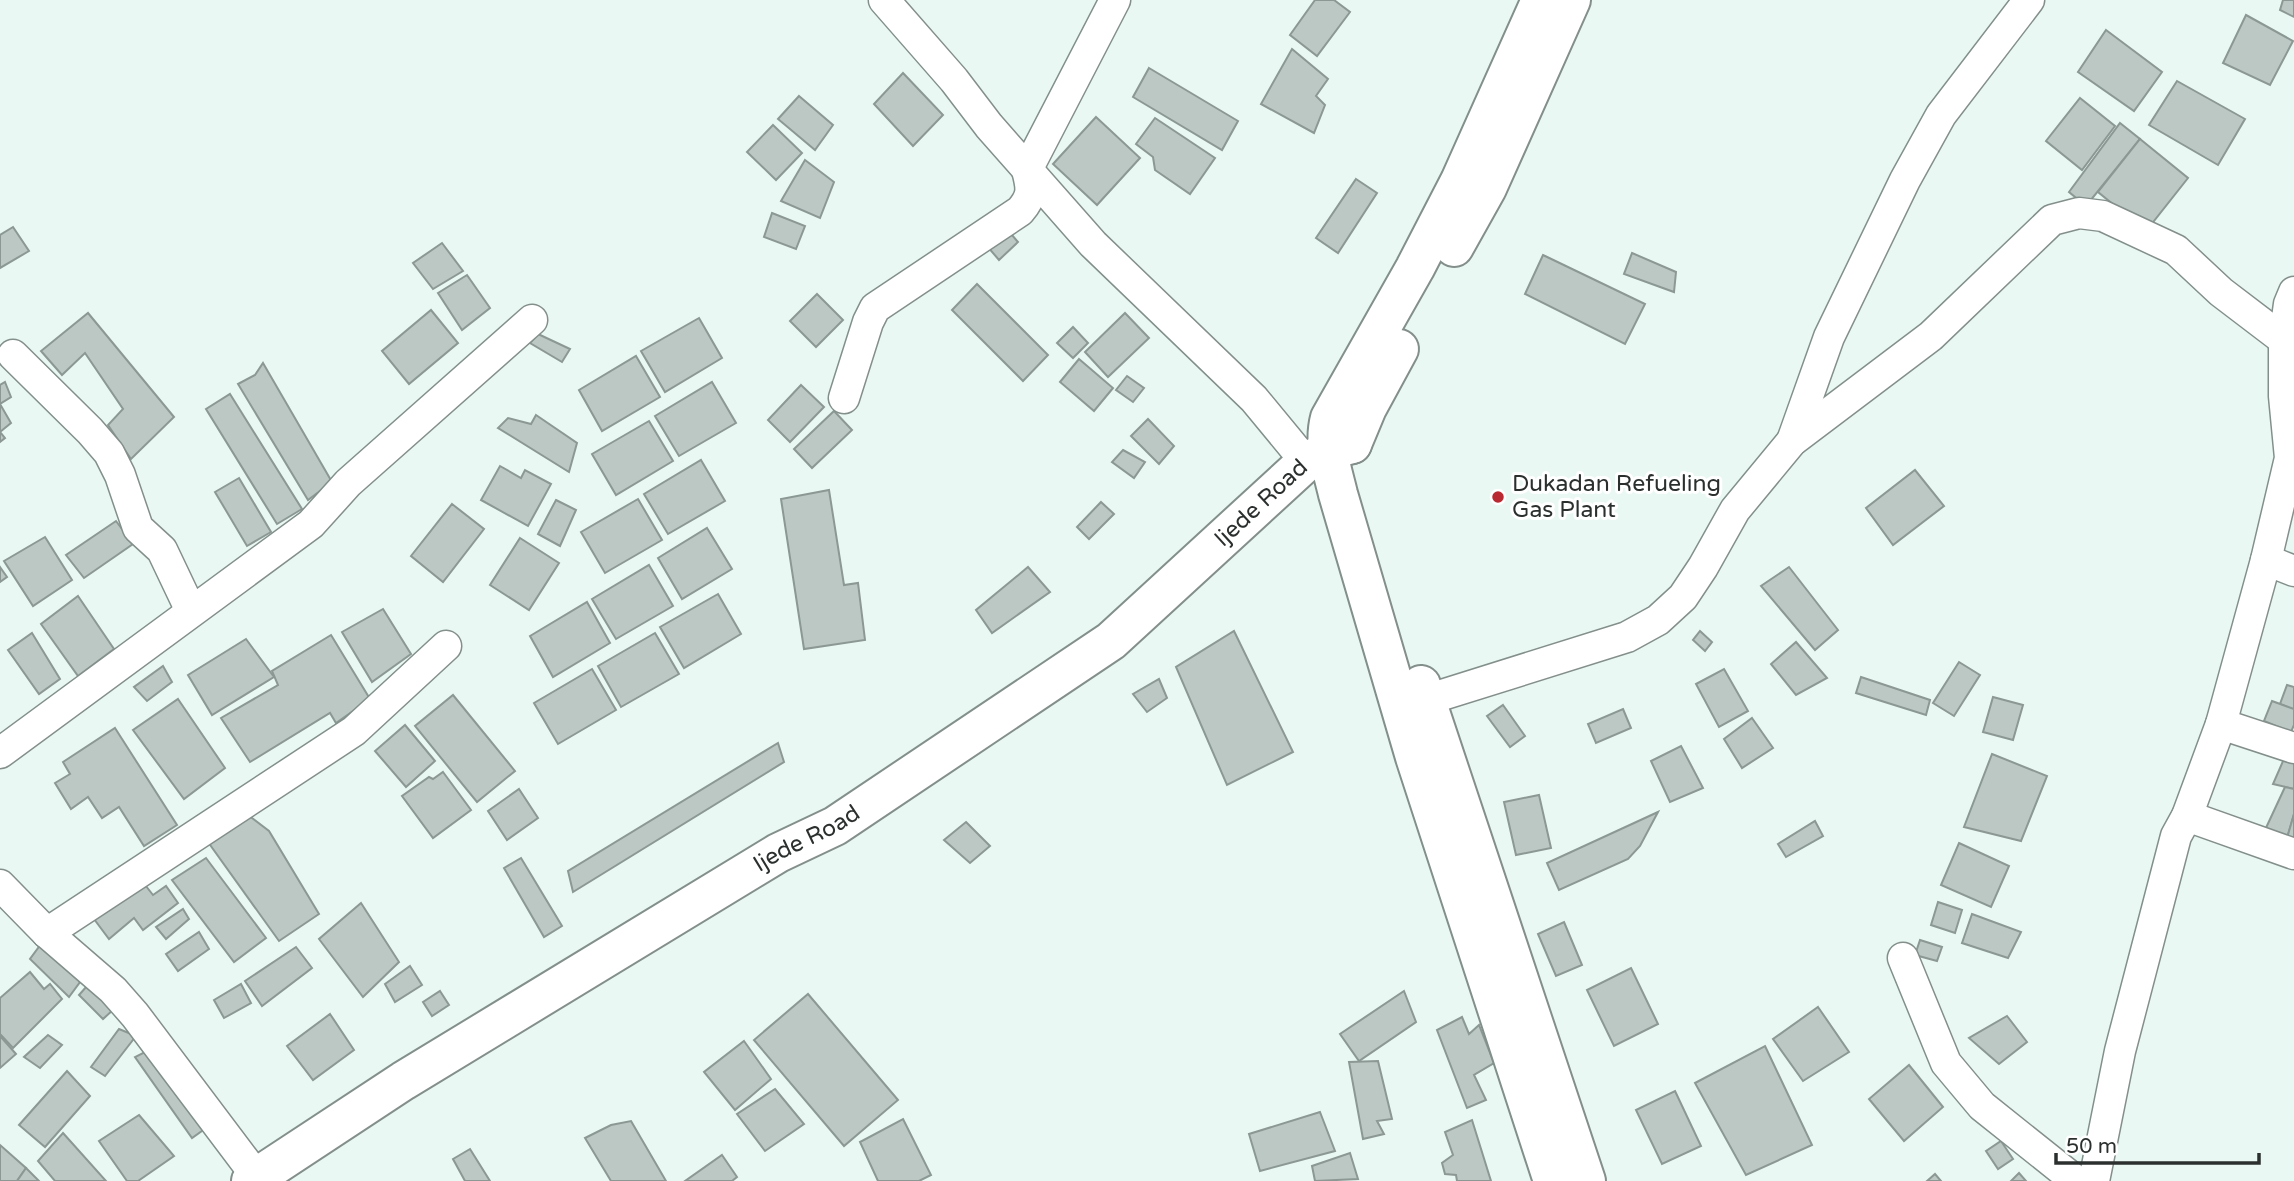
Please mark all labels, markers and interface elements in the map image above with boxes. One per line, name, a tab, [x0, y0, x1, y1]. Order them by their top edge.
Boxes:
street label: Ijede Road	[1209, 453, 1314, 553]
place label: Dukadan Refueling Gas Plant	[1512, 470, 1721, 524]
marker: Dukadan Refueling Gas Plant	[1490, 489, 1506, 505]
street label: Ijede Road	[748, 799, 866, 879]
scale bar	[2056, 1122, 2259, 1166]
text: 50 m	[2066, 1134, 2117, 1159]

